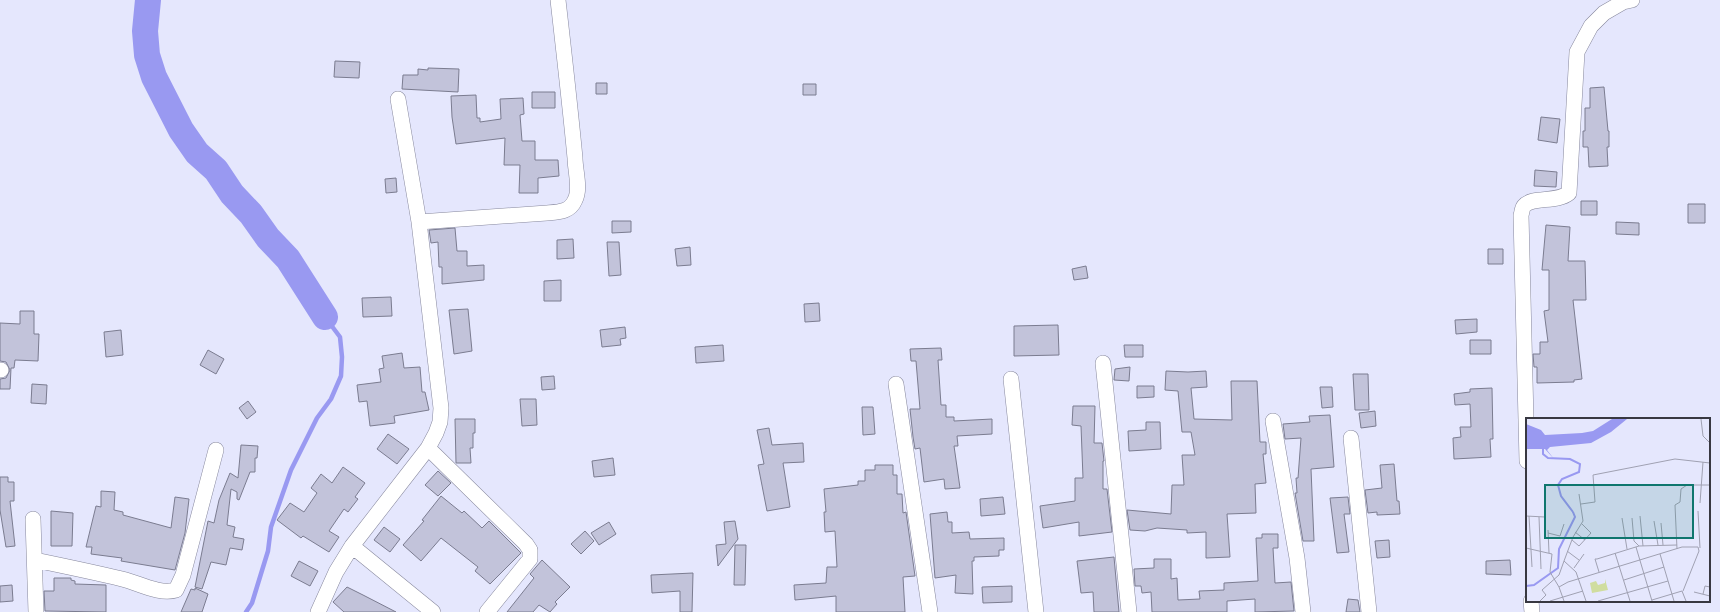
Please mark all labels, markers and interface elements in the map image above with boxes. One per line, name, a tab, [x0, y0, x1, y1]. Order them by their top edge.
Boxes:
inset map	[1526, 418, 1710, 602]

